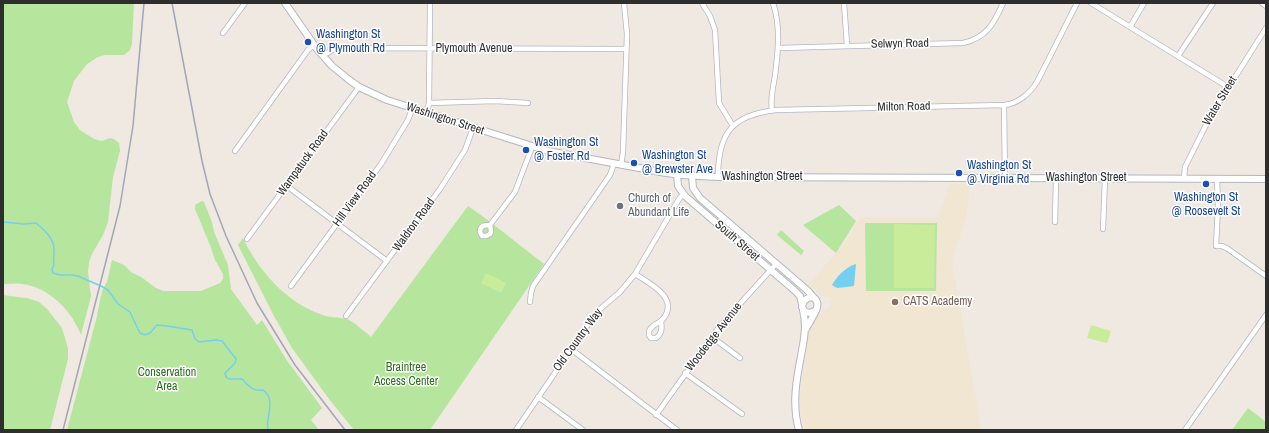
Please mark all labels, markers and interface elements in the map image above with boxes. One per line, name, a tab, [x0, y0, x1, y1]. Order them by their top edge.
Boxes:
place label: Washington St @ Plymouth Rd	[316, 28, 385, 56]
street label: Selwyn Road	[871, 36, 929, 52]
marker: Washington St @ Plymouth Rd	[303, 37, 313, 47]
street label: Plymouth Avenue	[436, 42, 512, 56]
street label: Water Street	[1200, 74, 1240, 128]
street label: Milton Road	[877, 99, 931, 115]
street label: Washington Street	[404, 100, 486, 138]
street label: Wampatuck Road	[274, 127, 332, 199]
place label: Washington St @ Foster Rd	[534, 136, 598, 164]
marker: Washington St @ Foster Rd	[521, 145, 531, 155]
place label: Washington St @ Brewster Ave	[642, 149, 713, 177]
marker: Washington St @ Brewster Ave	[629, 158, 639, 168]
place label: Washington St @ Virginia Rd	[967, 159, 1031, 187]
marker: Washington St @ Virginia Rd	[954, 168, 964, 178]
street label: Hill View Road	[330, 169, 380, 229]
street label: Washington Street	[721, 170, 803, 184]
street label: Washington Street	[1045, 171, 1127, 185]
marker: Washington St @ Roosevelt St	[1201, 179, 1211, 189]
place label: Washington St @ Roosevelt St	[1172, 191, 1240, 219]
place label: Church of Abundant Life	[628, 192, 689, 220]
street label: Waldron Road	[390, 195, 438, 255]
marker: Church of Abundant Life	[615, 201, 625, 211]
street label: South Street	[712, 218, 762, 264]
place label: CATS Academy	[903, 295, 972, 309]
marker: CATS Academy	[890, 297, 900, 307]
street label: Woodedge Avenue	[683, 300, 745, 374]
street label: Old Country Way	[550, 306, 606, 374]
park label: Braintree Access Center	[374, 361, 438, 389]
park label: Conservation Area	[138, 366, 196, 394]

